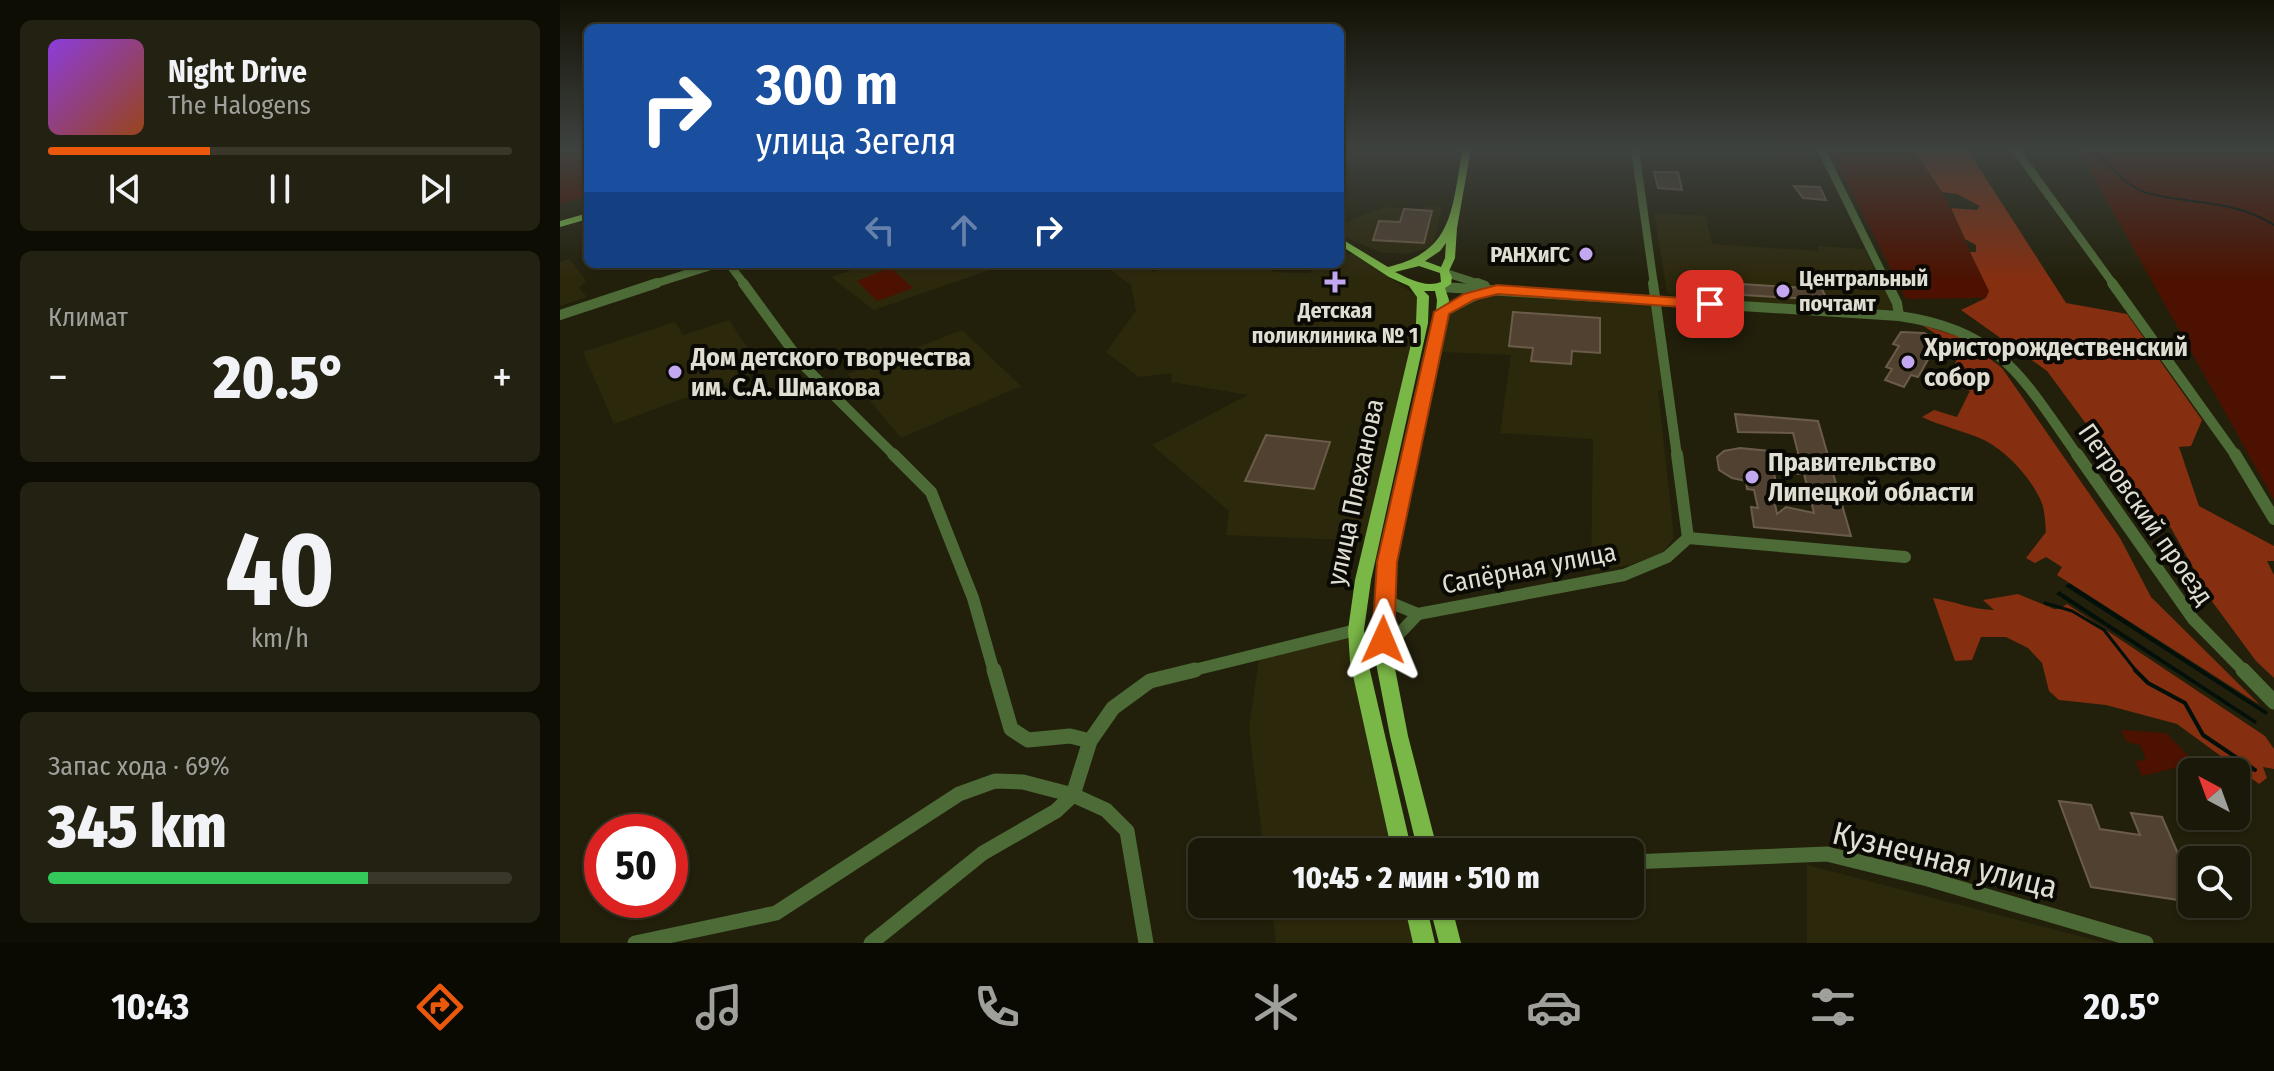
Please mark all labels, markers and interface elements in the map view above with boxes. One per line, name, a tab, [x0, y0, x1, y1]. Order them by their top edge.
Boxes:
text: 300 m	[756, 52, 898, 119]
text: Night Drive	[168, 54, 307, 90]
icon: right	[624, 56, 728, 160]
text: The Halogens	[168, 90, 311, 121]
text: улица Зегеля	[756, 120, 956, 164]
icon: previous	[103, 167, 147, 211]
icon: pause	[258, 167, 302, 211]
icon: next	[413, 167, 457, 211]
icon: left	[858, 208, 902, 252]
icon: ahead	[942, 208, 986, 252]
icon: right	[1026, 208, 1070, 252]
place label: РАНХиГС	[1490, 241, 1570, 268]
marker: РАНХиГС	[1577, 245, 1595, 263]
place label: Центральный почтамт	[1799, 265, 1928, 317]
pin	[1676, 270, 1744, 338]
marker: Детская поликлиника № 1	[1324, 271, 1346, 293]
icon: arrive	[1688, 282, 1732, 326]
marker: Центральный почтамт	[1774, 282, 1792, 300]
place label: Детская поликлиника № 1	[1252, 297, 1418, 349]
text: Климат	[48, 302, 128, 333]
place label: Христорождественский собор	[1923, 332, 2188, 393]
text: 20.5°	[213, 342, 347, 414]
place label: Дом детского творчества им. С.А. Шмакова	[690, 342, 971, 403]
text: −	[48, 351, 68, 404]
text: +	[492, 351, 512, 404]
marker: Христорождественский собор	[1899, 353, 1917, 371]
marker: Дом детского творчества им. С.А. Шмакова	[666, 363, 684, 381]
street label: улица Плеханова	[1321, 396, 1390, 588]
street label: Петровский проезд	[2071, 418, 2220, 611]
place label: Правительство Липецкой области	[1768, 447, 1974, 508]
marker: Правительство Липецкой области	[1743, 468, 1761, 486]
text: 40	[225, 508, 335, 633]
street label: Сапёрная улица	[1439, 536, 1619, 601]
position arrow	[1341, 598, 1425, 682]
text: km/h	[251, 623, 309, 654]
text: Запас хода · 69%	[48, 751, 230, 782]
north arrow	[2178, 758, 2250, 830]
map controls	[2178, 758, 2250, 918]
text: 345 km	[48, 791, 227, 863]
speed limit sign: 50	[584, 814, 688, 918]
street label: Кузнечная улица	[1829, 814, 2061, 906]
button: search	[2178, 846, 2250, 918]
text: 10:45 · 2 мин · 510 m	[1293, 860, 1539, 896]
icon: directions	[412, 979, 468, 1035]
icon: music	[691, 979, 747, 1035]
icon: phone	[969, 979, 1025, 1035]
icon: climate	[1248, 979, 1304, 1035]
icon: car	[1526, 979, 1582, 1035]
icon: filters	[1805, 979, 1861, 1035]
text: 10:43	[111, 985, 189, 1029]
text: 20.5°	[2084, 985, 2163, 1029]

